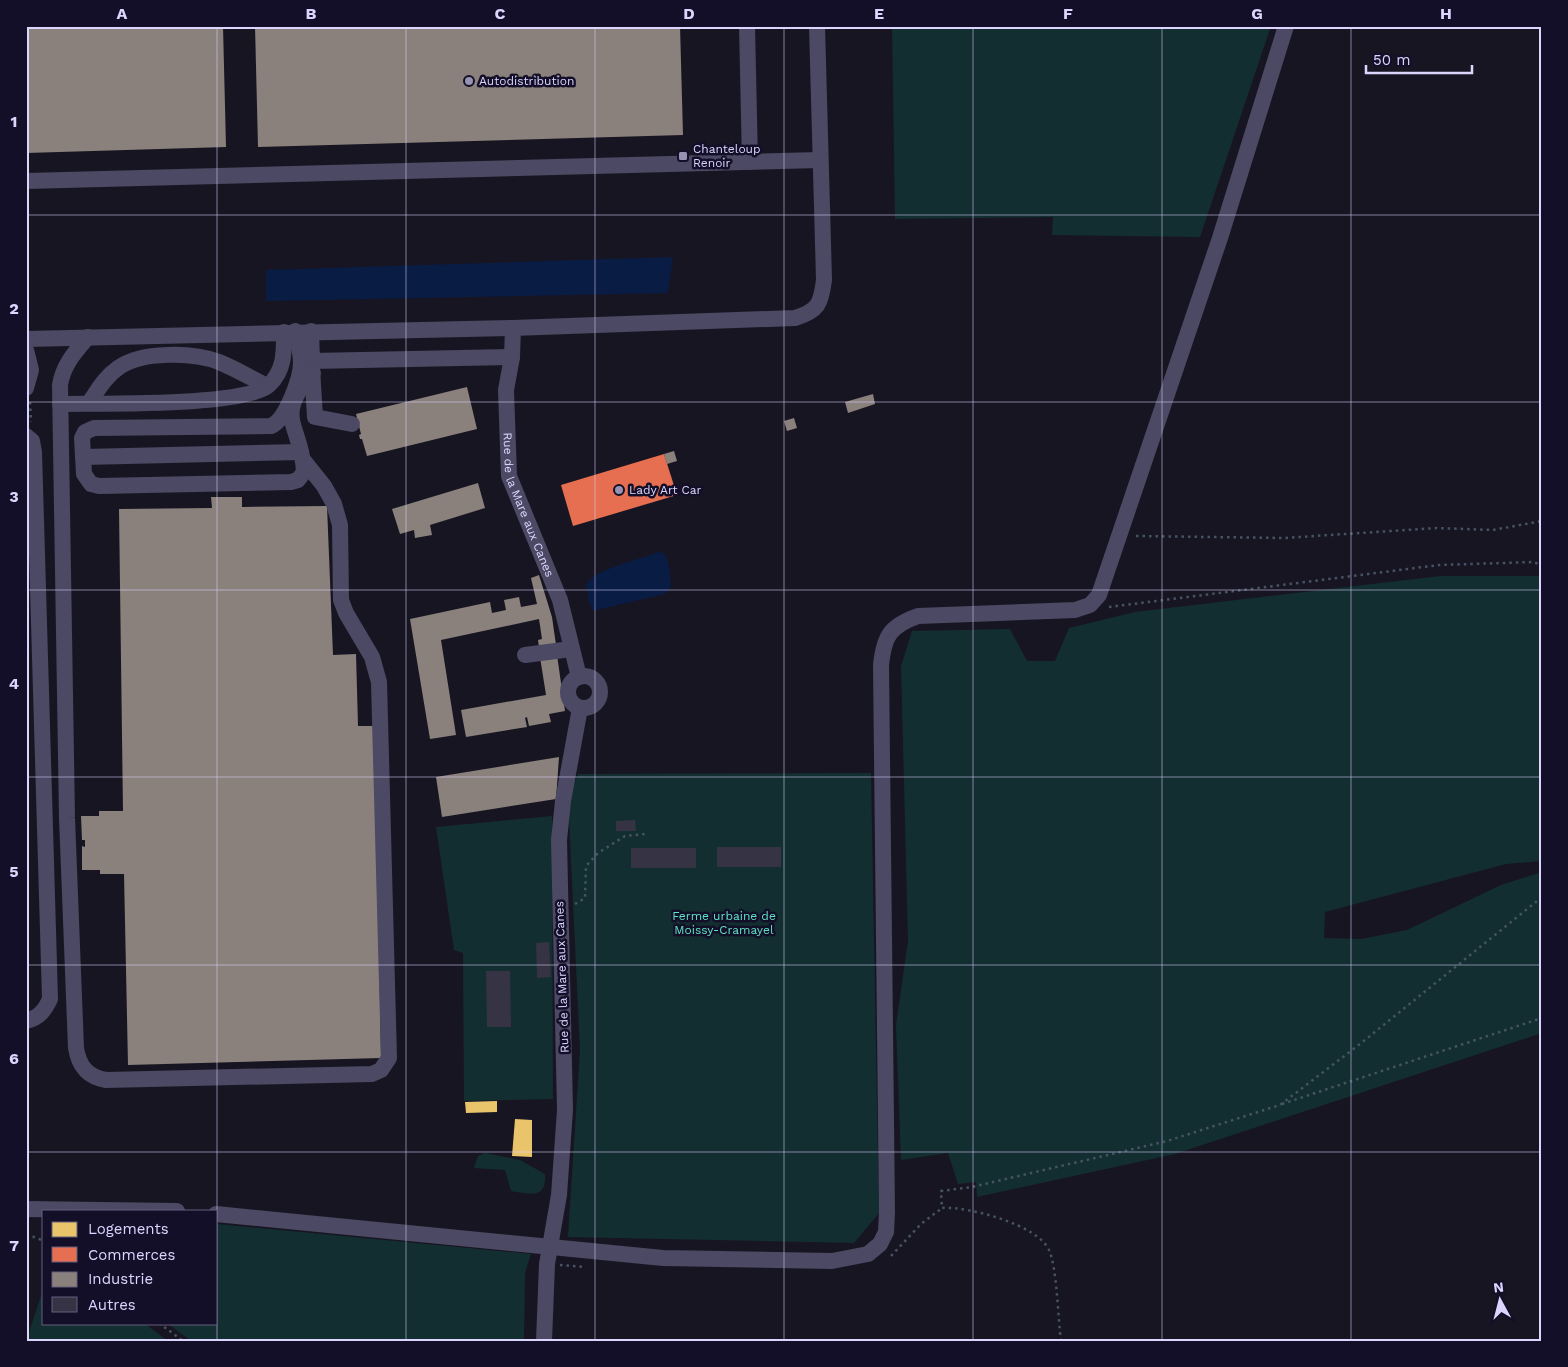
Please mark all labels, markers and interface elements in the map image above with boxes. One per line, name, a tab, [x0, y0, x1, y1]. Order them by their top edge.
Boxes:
text: A	[117, 4, 128, 23]
text: B	[306, 4, 317, 23]
text: C	[495, 4, 506, 23]
text: D	[683, 4, 695, 23]
text: E	[874, 4, 884, 23]
text: F	[1063, 4, 1073, 23]
text: G	[1251, 4, 1263, 23]
text: H	[1440, 4, 1452, 23]
scale bar	[1366, 42, 1472, 74]
text: 50 m	[1373, 51, 1410, 69]
place label: Autodistribution	[479, 74, 574, 88]
marker: Autodistribution	[463, 75, 475, 87]
text: 1	[11, 112, 17, 131]
place label: Chanteloup Renoir	[693, 142, 761, 170]
marker: Chanteloup Renoir	[677, 150, 689, 162]
text: 2	[9, 299, 19, 318]
street label: Rue de la Mare aux Canes	[500, 432, 557, 579]
place label: Lady Art Car	[629, 483, 702, 497]
marker: Lady Art Car	[613, 484, 625, 496]
text: 3	[9, 487, 19, 506]
text: 4	[9, 674, 19, 693]
text: 5	[9, 862, 19, 881]
street label: Rue de la Mare aux Canes	[552, 901, 572, 1053]
park label: Ferme urbaine de Moissy-Cramayel	[672, 909, 776, 937]
text: 6	[9, 1049, 19, 1068]
legend	[42, 1210, 218, 1324]
text: Logements	[88, 1220, 169, 1238]
text: 7	[9, 1236, 19, 1255]
text: Commerces	[88, 1246, 175, 1264]
text: Industrie	[88, 1270, 153, 1288]
north arrow	[1476, 1274, 1526, 1324]
text: N	[1492, 1279, 1505, 1296]
text: Autres	[88, 1296, 136, 1314]

